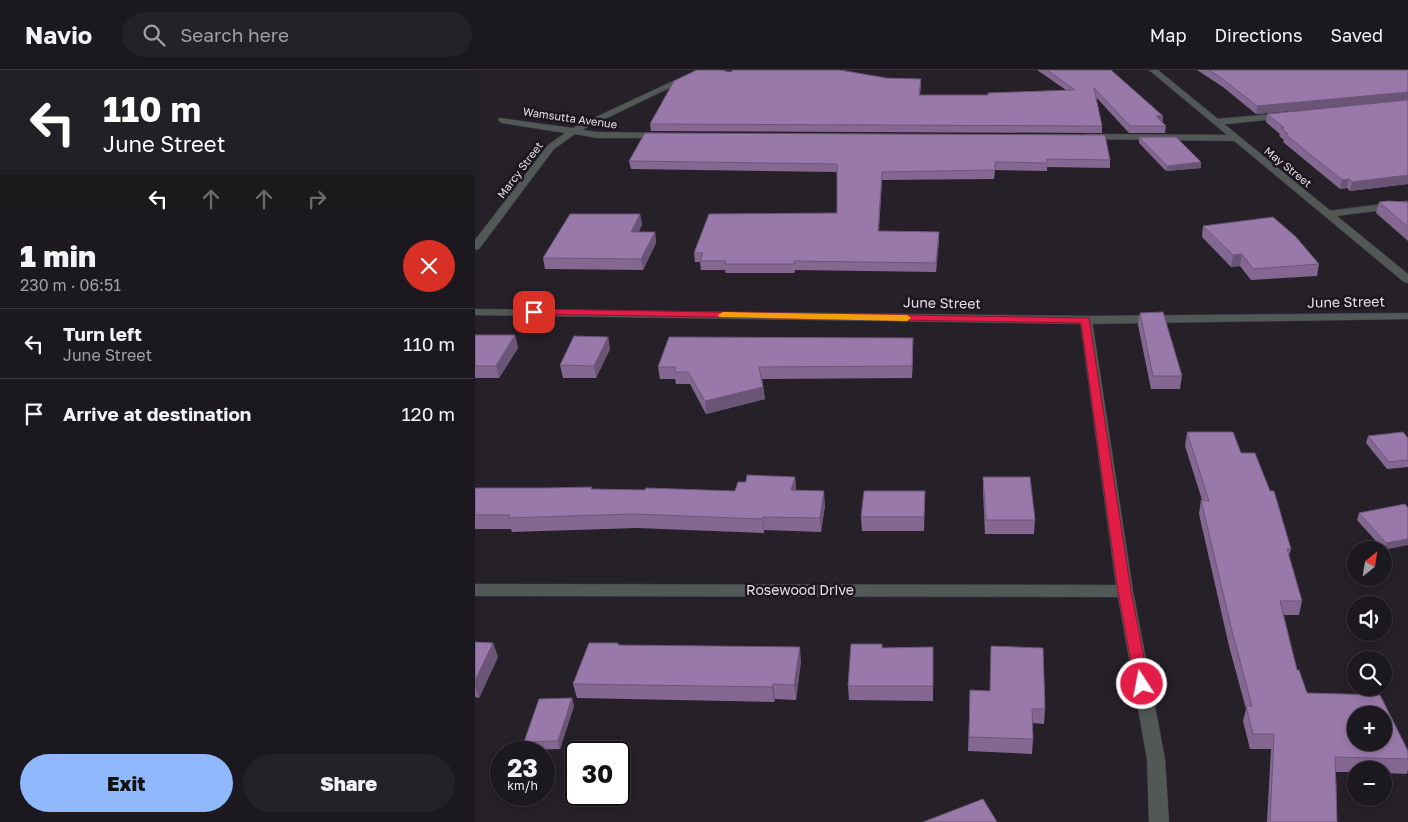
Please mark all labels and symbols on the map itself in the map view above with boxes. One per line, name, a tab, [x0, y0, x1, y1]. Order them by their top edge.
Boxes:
street label: Wamsutta Avenue	[522, 104, 618, 131]
street label: Marcy Street	[494, 139, 545, 200]
street label: May Street	[1262, 144, 1315, 190]
pin	[513, 291, 555, 333]
street label: June Street	[1307, 292, 1385, 311]
street label: June Street	[903, 293, 981, 312]
north arrow	[1347, 541, 1393, 586]
street label: Rosewood Drive	[746, 581, 854, 598]
position arrow	[1115, 657, 1167, 709]
speed limit sign: 30	[565, 741, 630, 806]

